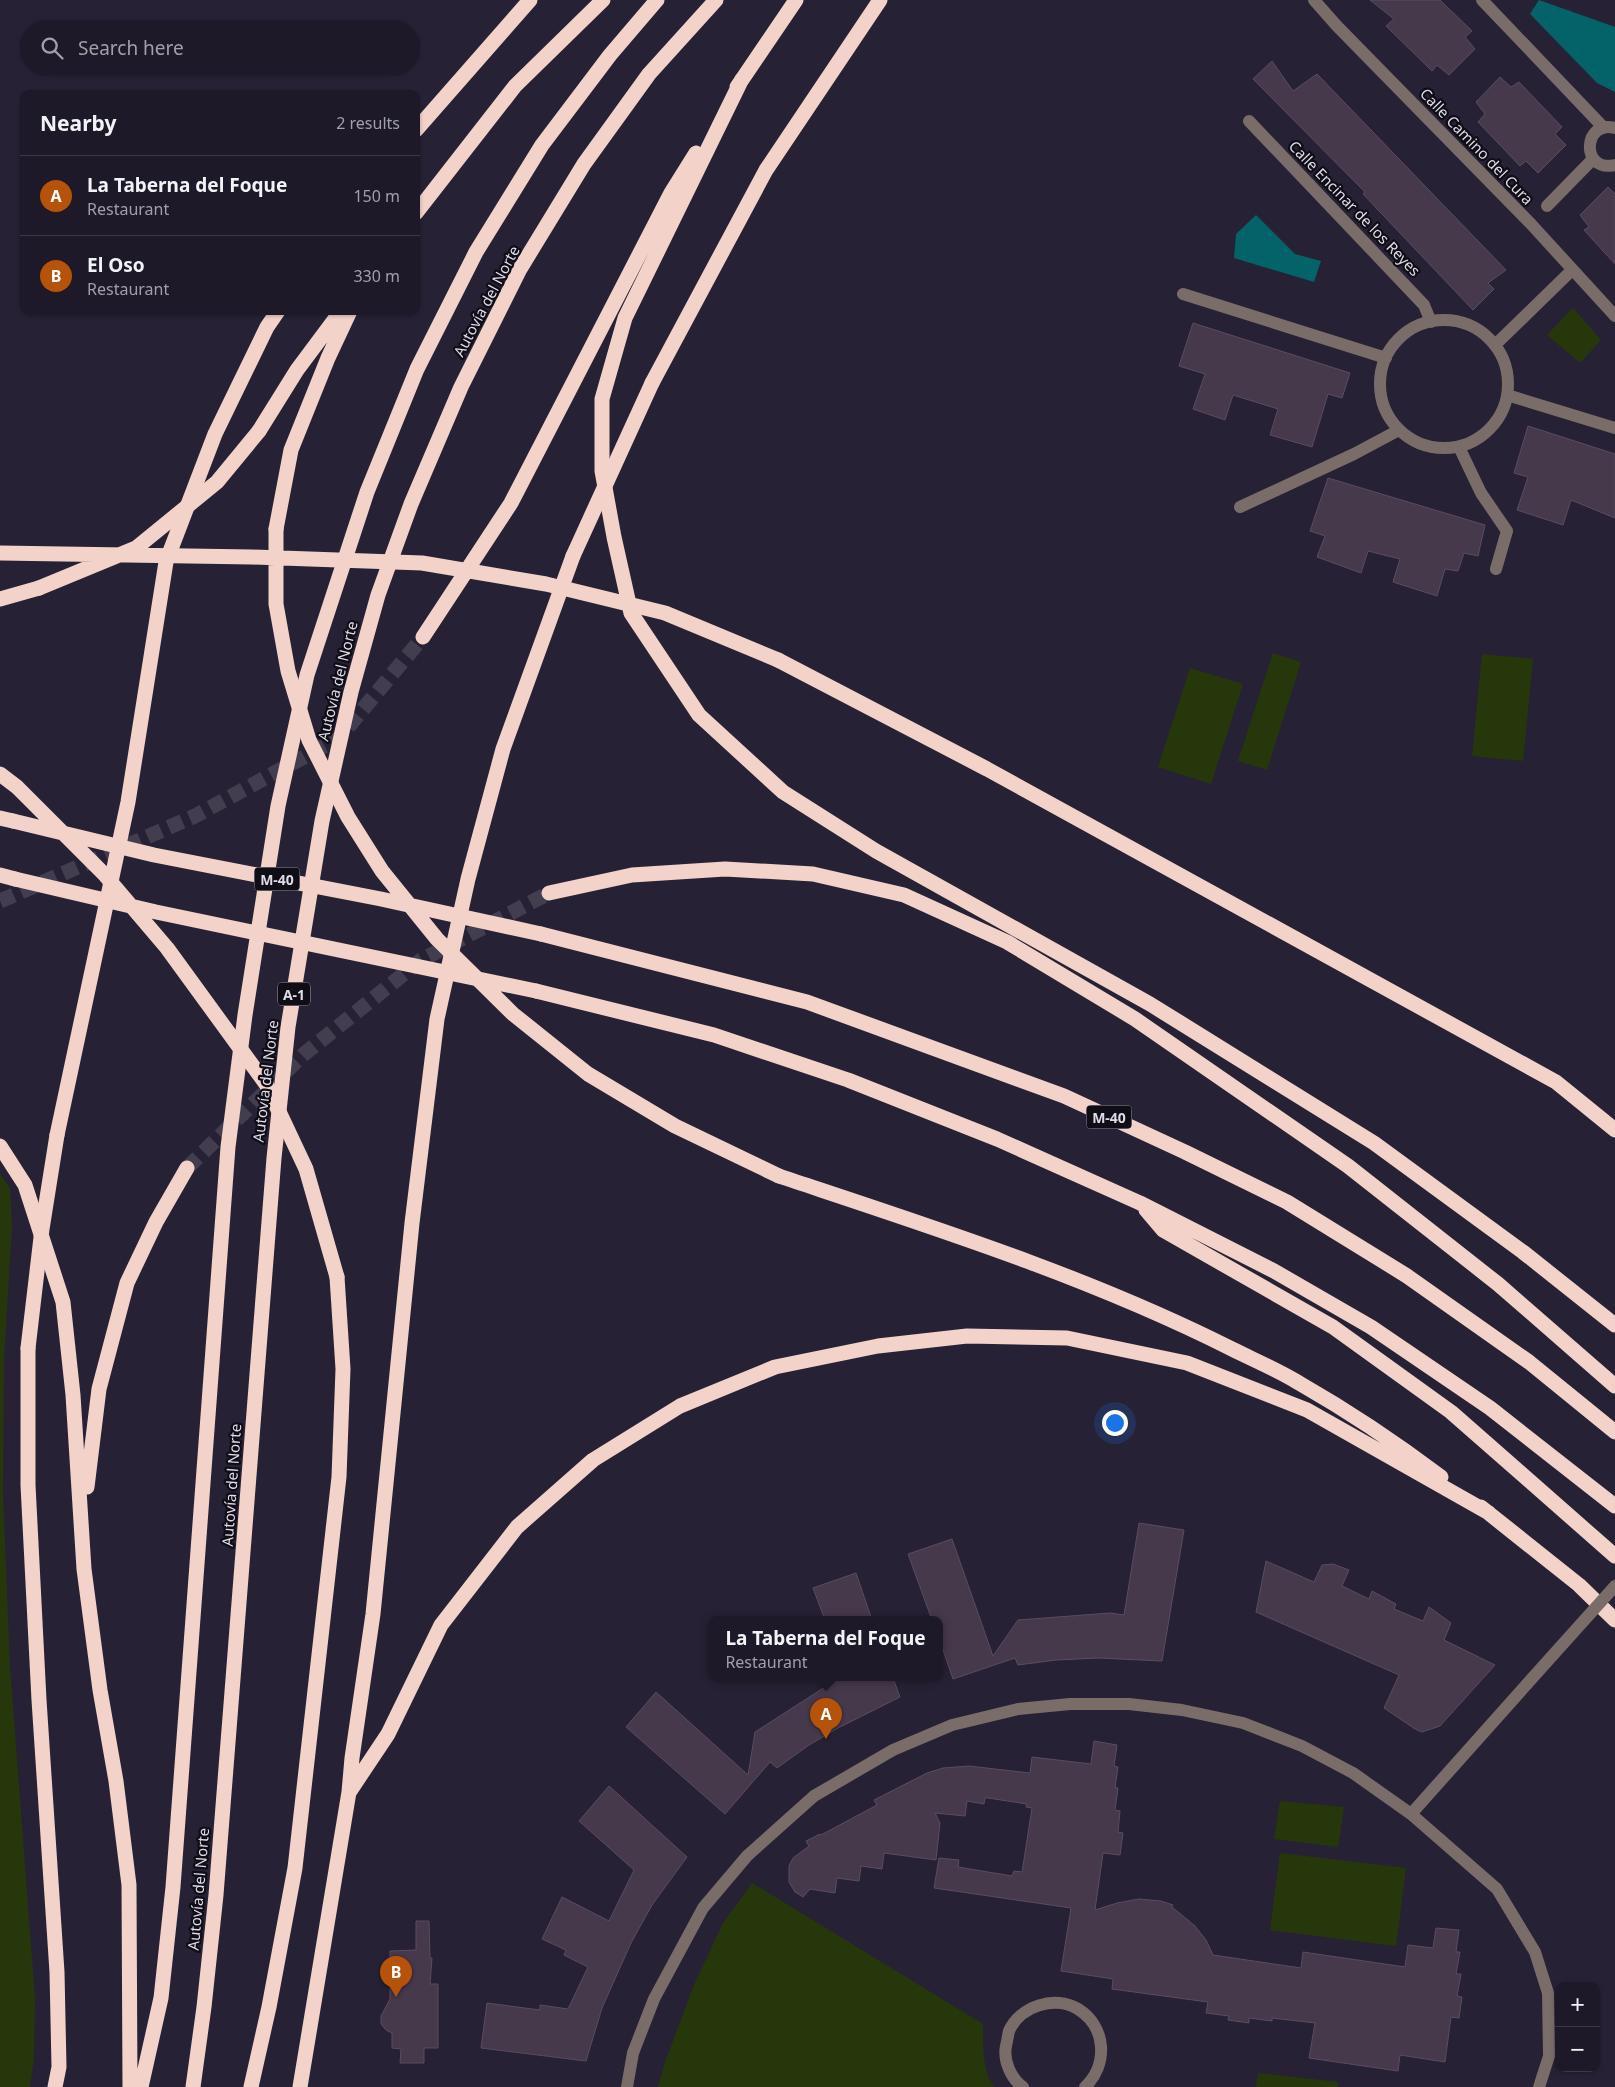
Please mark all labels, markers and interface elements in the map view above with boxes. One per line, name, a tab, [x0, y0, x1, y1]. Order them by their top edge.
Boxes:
search box	[20, 20, 420, 75]
icon: search	[38, 34, 66, 62]
text: Search here	[78, 35, 184, 61]
street label: Calle Camino del Cura	[1416, 83, 1538, 209]
text: Nearby	[40, 109, 116, 137]
text: 2 results	[336, 112, 400, 134]
street label: Calle Encinar de los Reyes	[1285, 136, 1425, 280]
text: La Taberna del Foque	[87, 172, 287, 198]
text: A	[50, 185, 62, 207]
text: 150 m	[353, 185, 400, 207]
text: Restaurant	[87, 198, 169, 220]
street label: Autovía del Norte	[448, 242, 524, 360]
text: El Oso	[87, 252, 145, 278]
text: B	[51, 265, 61, 287]
text: 330 m	[353, 265, 400, 287]
text: Restaurant	[87, 278, 169, 300]
street label: Autovía del Norte	[312, 619, 362, 743]
road number: M-40	[254, 868, 300, 891]
road number: A-1	[278, 982, 310, 1006]
street label: Autovía del Norte	[248, 1019, 282, 1143]
road number: M-40	[1086, 1106, 1132, 1128]
your location	[1102, 1410, 1128, 1436]
street label: Autovía del Norte	[217, 1423, 245, 1547]
popup	[708, 1616, 943, 1681]
text: La Taberna del Foque	[725, 1625, 926, 1651]
text: Restaurant	[725, 1651, 808, 1673]
pin: A	[810, 1698, 842, 1739]
street label: Autovía del Norte	[183, 1827, 213, 1951]
pin: B	[380, 1956, 412, 1997]
map controls	[1555, 1982, 1600, 2072]
button: +	[1555, 1982, 1600, 2027]
button: −	[1555, 2027, 1600, 2072]

